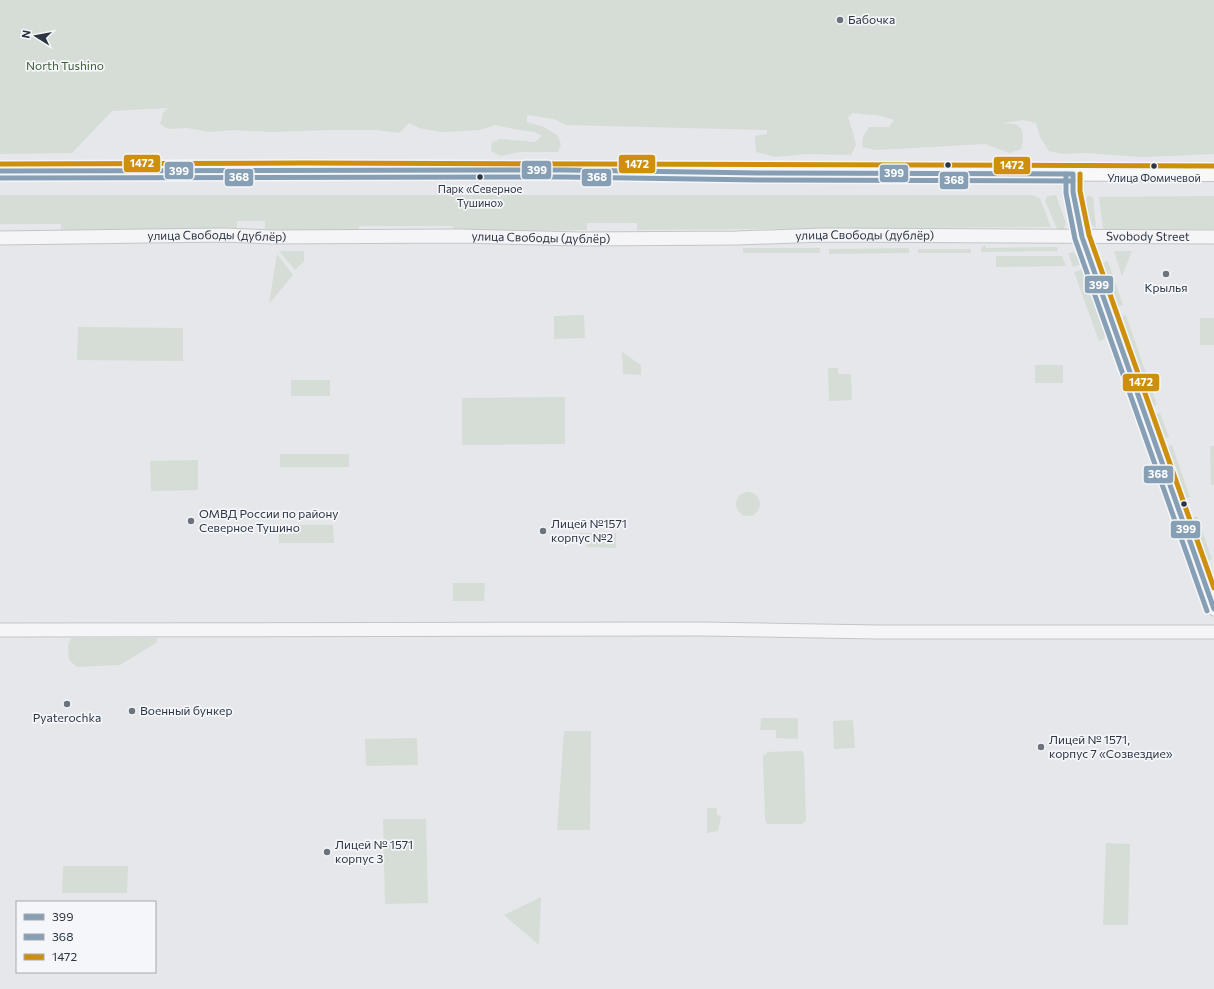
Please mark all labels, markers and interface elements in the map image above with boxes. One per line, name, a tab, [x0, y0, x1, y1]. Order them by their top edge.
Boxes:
place label: Бабочка	[848, 12, 895, 26]
marker: Бабочка	[835, 15, 845, 25]
north arrow	[16, 16, 56, 56]
text: N	[19, 29, 33, 39]
park label: North Tushino	[26, 58, 104, 72]
line badge: 1472	[123, 154, 161, 173]
line badge: 1472	[618, 154, 656, 174]
text: 1472	[130, 156, 154, 169]
line badge: 1472	[993, 156, 1031, 175]
text: 1472	[625, 157, 649, 170]
text: 1472	[1000, 158, 1024, 171]
line badge: 399	[521, 160, 552, 180]
unlabelled marker	[943, 160, 953, 170]
line badge: 399	[164, 161, 194, 180]
marker: Улица Фомичевой	[1149, 161, 1159, 171]
text: 399	[527, 163, 547, 176]
text: 399	[169, 164, 189, 177]
line badge: 399	[879, 164, 909, 183]
text: 399	[884, 166, 904, 179]
line badge: 368	[224, 168, 254, 187]
line badge: 368	[581, 168, 612, 187]
text: 368	[229, 170, 249, 183]
text: 368	[587, 170, 607, 183]
line badge: 368	[939, 171, 969, 190]
place label: Улица Фомичевой	[1107, 171, 1201, 184]
marker: Парк «Северное Тушино»	[475, 172, 485, 182]
text: 368	[944, 173, 964, 186]
place label: Парк «Северное Тушино»	[438, 182, 523, 209]
street label: улица Свободы (дублёр)	[147, 227, 286, 243]
street label: улица Свободы (дублёр)	[795, 227, 934, 242]
street label: улица Свободы (дублёр)	[471, 228, 610, 245]
street label: Svobody Street	[1106, 228, 1190, 243]
marker: Крылья	[1161, 269, 1171, 279]
line badge: 399	[1084, 275, 1114, 294]
text: 399	[1089, 278, 1109, 291]
place label: Крылья	[1144, 280, 1188, 294]
line badge: 1472	[1122, 373, 1160, 392]
text: 1472	[1129, 375, 1153, 388]
line badge: 368	[1143, 465, 1174, 484]
text: 368	[1148, 467, 1168, 480]
unlabelled marker	[1179, 499, 1189, 509]
place label: ОМВД России по району Северное Тушино	[199, 506, 339, 534]
marker: ОМВД России по району Северное Тушино	[186, 516, 196, 526]
place label: Лицей №1571 корпус №2	[551, 516, 627, 544]
line badge: 399	[1170, 520, 1201, 539]
text: 399	[1176, 522, 1196, 535]
marker: Лицей №1571 корпус №2	[538, 526, 548, 536]
marker: Pyaterochka	[62, 699, 72, 709]
place label: Военный бункер	[140, 703, 232, 717]
marker: Военный бункер	[127, 706, 137, 716]
place label: Pyaterochka	[33, 710, 101, 724]
place label: Лицей № 1571, корпус 7 «Созвездие»	[1049, 732, 1173, 760]
marker: Лицей № 1571, корпус 7 «Созвездие»	[1036, 742, 1046, 752]
place label: Лицей № 1571 корпус 3	[335, 837, 413, 865]
marker: Лицей № 1571 корпус 3	[322, 847, 332, 857]
legend	[16, 901, 156, 973]
text: 399	[52, 909, 73, 923]
text: 368	[52, 929, 73, 943]
text: 1472	[52, 949, 77, 963]

